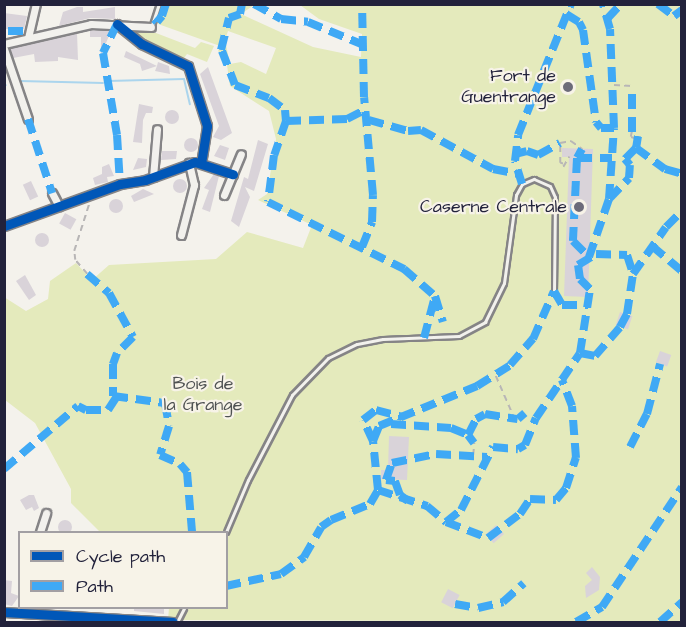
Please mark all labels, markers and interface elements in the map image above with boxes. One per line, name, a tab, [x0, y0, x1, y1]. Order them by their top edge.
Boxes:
place label: Fort de Guentrange	[461, 66, 556, 109]
marker: Fort de Guentrange	[561, 80, 575, 94]
place label: Caserne Centrale	[420, 196, 567, 218]
marker: Caserne Centrale	[572, 200, 586, 214]
park label: Bois de la Grange	[164, 374, 242, 416]
legend	[18, 531, 228, 609]
text: Cycle path	[76, 544, 165, 569]
text: Path	[76, 574, 113, 599]

